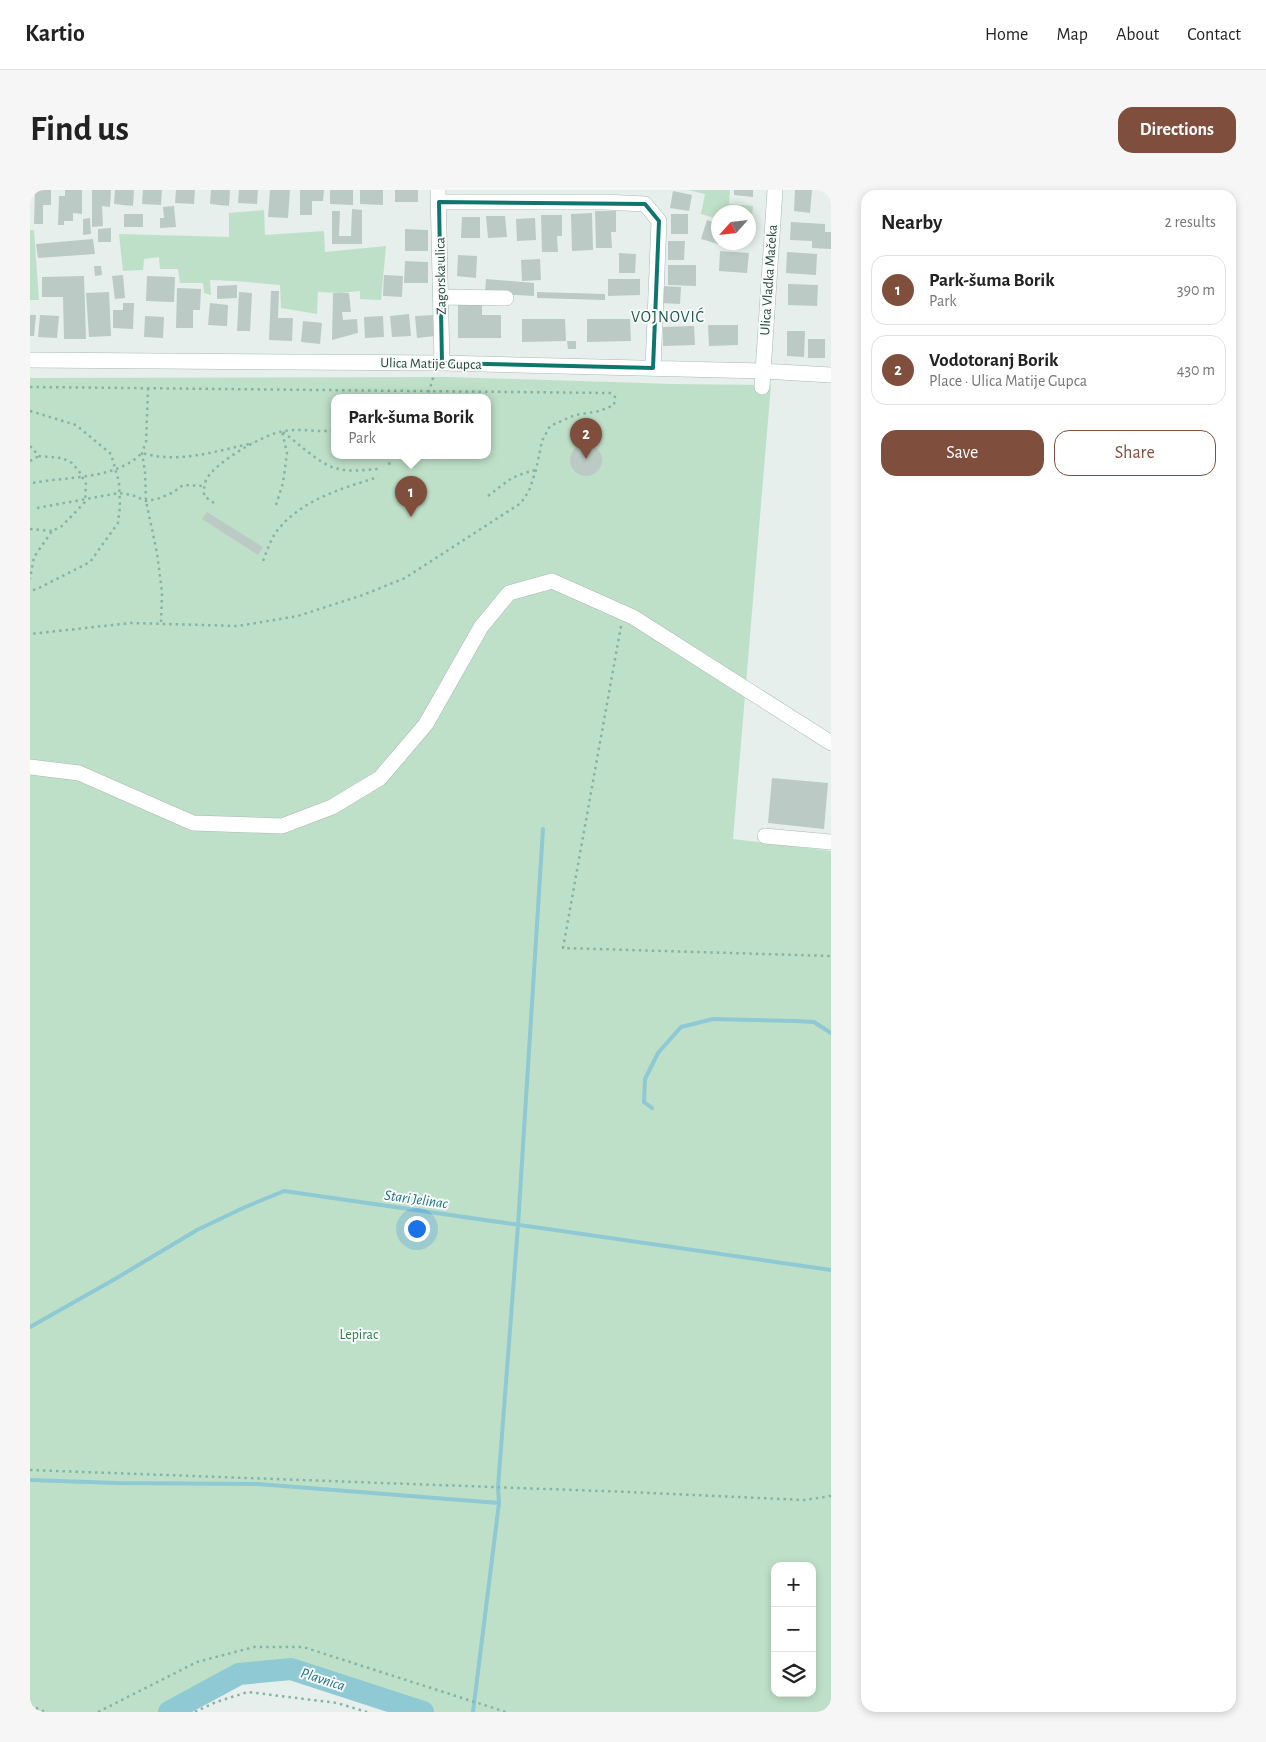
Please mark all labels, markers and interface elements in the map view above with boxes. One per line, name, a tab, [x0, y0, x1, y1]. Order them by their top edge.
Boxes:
text: Kartio	[25, 22, 85, 46]
text: Home	[985, 26, 1028, 44]
text: Map	[1056, 26, 1088, 44]
text: About	[1116, 26, 1159, 44]
text: Contact	[1187, 26, 1241, 44]
button: Directions	[1118, 107, 1236, 153]
text: Find us	[30, 112, 129, 147]
north arrow	[711, 205, 756, 250]
text: Nearby	[881, 212, 942, 233]
text: 2 results	[1164, 214, 1216, 230]
street label: Ulica Vladka Mačeka	[758, 224, 780, 336]
street label: Zagorska ulica	[433, 236, 449, 315]
text: Park-šuma Borik	[929, 271, 1055, 290]
text: 1	[895, 282, 901, 298]
text: 390 m	[1177, 282, 1215, 298]
text: Park	[929, 293, 957, 309]
district label: VOJNOVIĆ	[631, 307, 705, 325]
text: Vodotoranj Borik	[929, 351, 1059, 370]
street label: Ulica Matije Gupca	[380, 356, 482, 372]
text: 2	[894, 362, 902, 378]
text: 430 m	[1177, 362, 1215, 378]
text: Place · Ulica Matije Gupca	[929, 373, 1087, 389]
popup	[331, 394, 491, 459]
text: Park-šuma Borik	[348, 408, 474, 427]
pin: 2	[570, 418, 602, 459]
text: Park	[348, 430, 376, 446]
button: Save	[881, 430, 1044, 476]
button: Share	[1054, 430, 1216, 476]
pin: 1	[395, 476, 427, 517]
water label: Stari Jelinac	[383, 1188, 450, 1212]
your location	[404, 1216, 430, 1242]
park label: Lepirac	[340, 1328, 379, 1342]
map controls	[771, 1562, 816, 1697]
button: +	[771, 1562, 816, 1607]
button: −	[771, 1607, 816, 1652]
button: layers	[771, 1652, 816, 1697]
water label: Plavnica	[299, 1665, 347, 1694]

